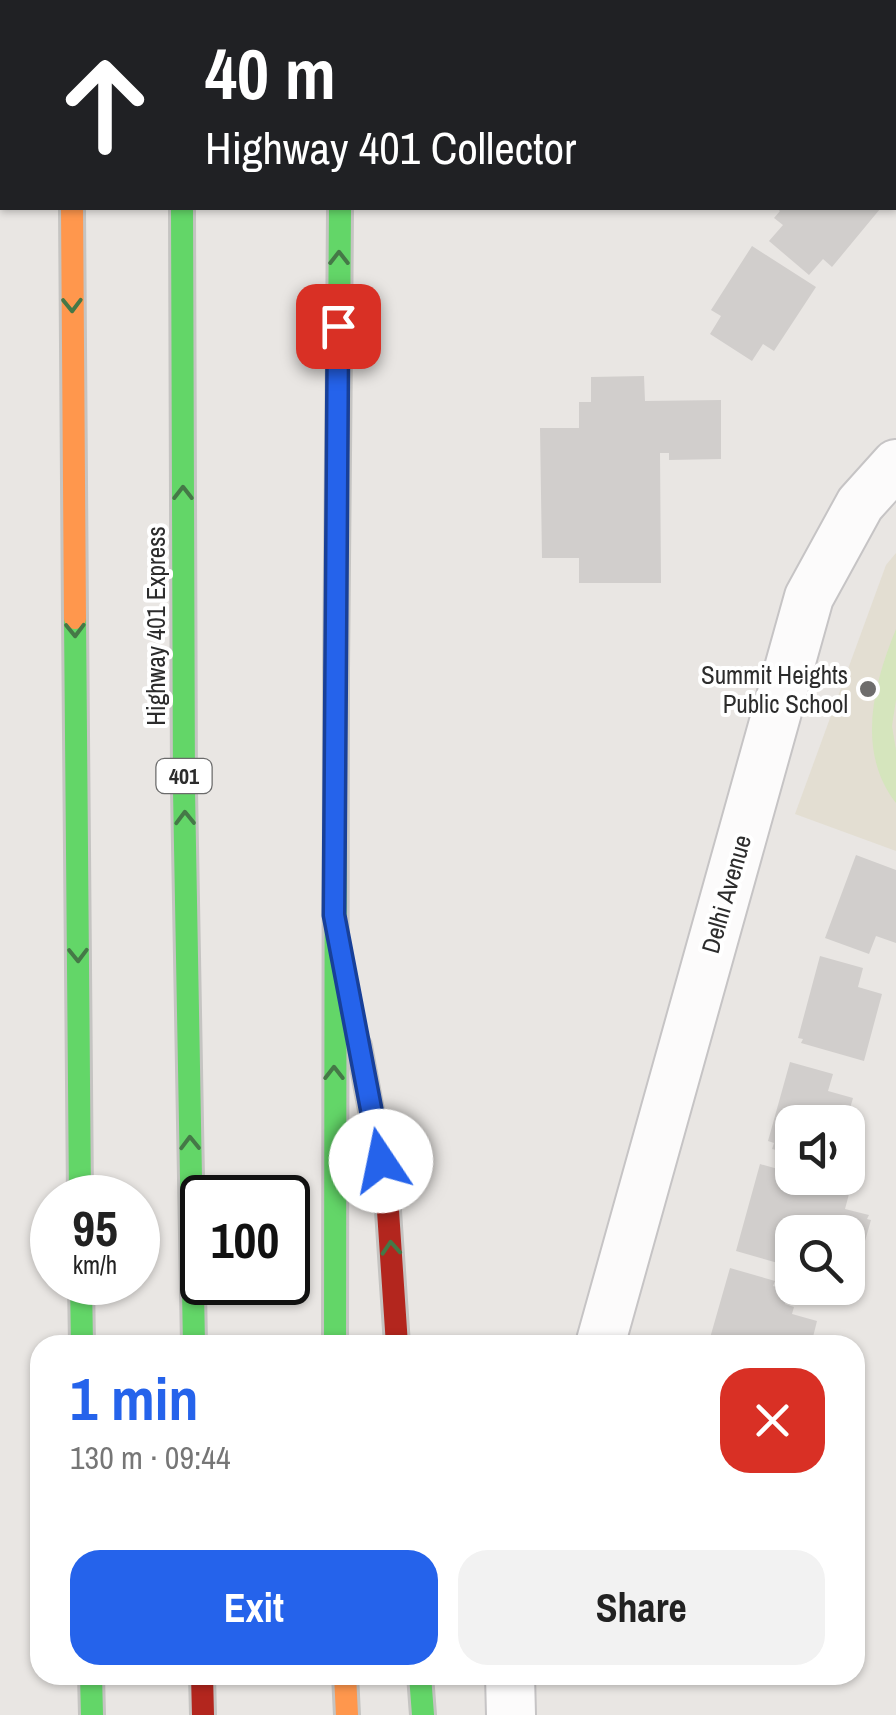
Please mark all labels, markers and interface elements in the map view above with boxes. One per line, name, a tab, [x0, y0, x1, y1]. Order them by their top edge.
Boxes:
text: 40 m	[205, 27, 336, 121]
icon: ahead	[40, 40, 170, 170]
text: Highway 401 Collector	[205, 117, 576, 178]
one-way arrow	[328, 249, 350, 264]
pin	[296, 284, 381, 369]
one-way arrow	[62, 297, 83, 313]
icon: arrive	[311, 299, 366, 354]
one-way arrow	[172, 484, 194, 500]
street label: Highway 401 Express	[139, 526, 173, 726]
one-way arrow	[64, 622, 86, 638]
place label: Summit Heights Public School	[701, 658, 848, 721]
marker: Summit Heights Public School	[857, 678, 879, 700]
road number: 401	[156, 759, 212, 793]
one-way arrow	[174, 809, 195, 825]
street label: Delhi Avenue	[693, 831, 759, 957]
one-way arrow	[67, 948, 89, 963]
one-way arrow	[323, 1064, 345, 1080]
map controls	[775, 1105, 865, 1305]
button: sound	[775, 1105, 865, 1195]
position arrow	[329, 1109, 433, 1213]
one-way arrow	[180, 1134, 201, 1150]
speed limit sign: 100	[180, 1175, 310, 1305]
text: 95	[72, 1194, 118, 1262]
button: search	[775, 1215, 865, 1305]
one-way arrow	[381, 1239, 402, 1255]
text: km/h	[73, 1248, 117, 1282]
text: 1 min	[70, 1358, 199, 1439]
button: close	[720, 1368, 825, 1473]
text: 130 m · 09:44	[70, 1436, 230, 1479]
button: Exit	[70, 1550, 438, 1665]
button: Share	[458, 1550, 825, 1665]

